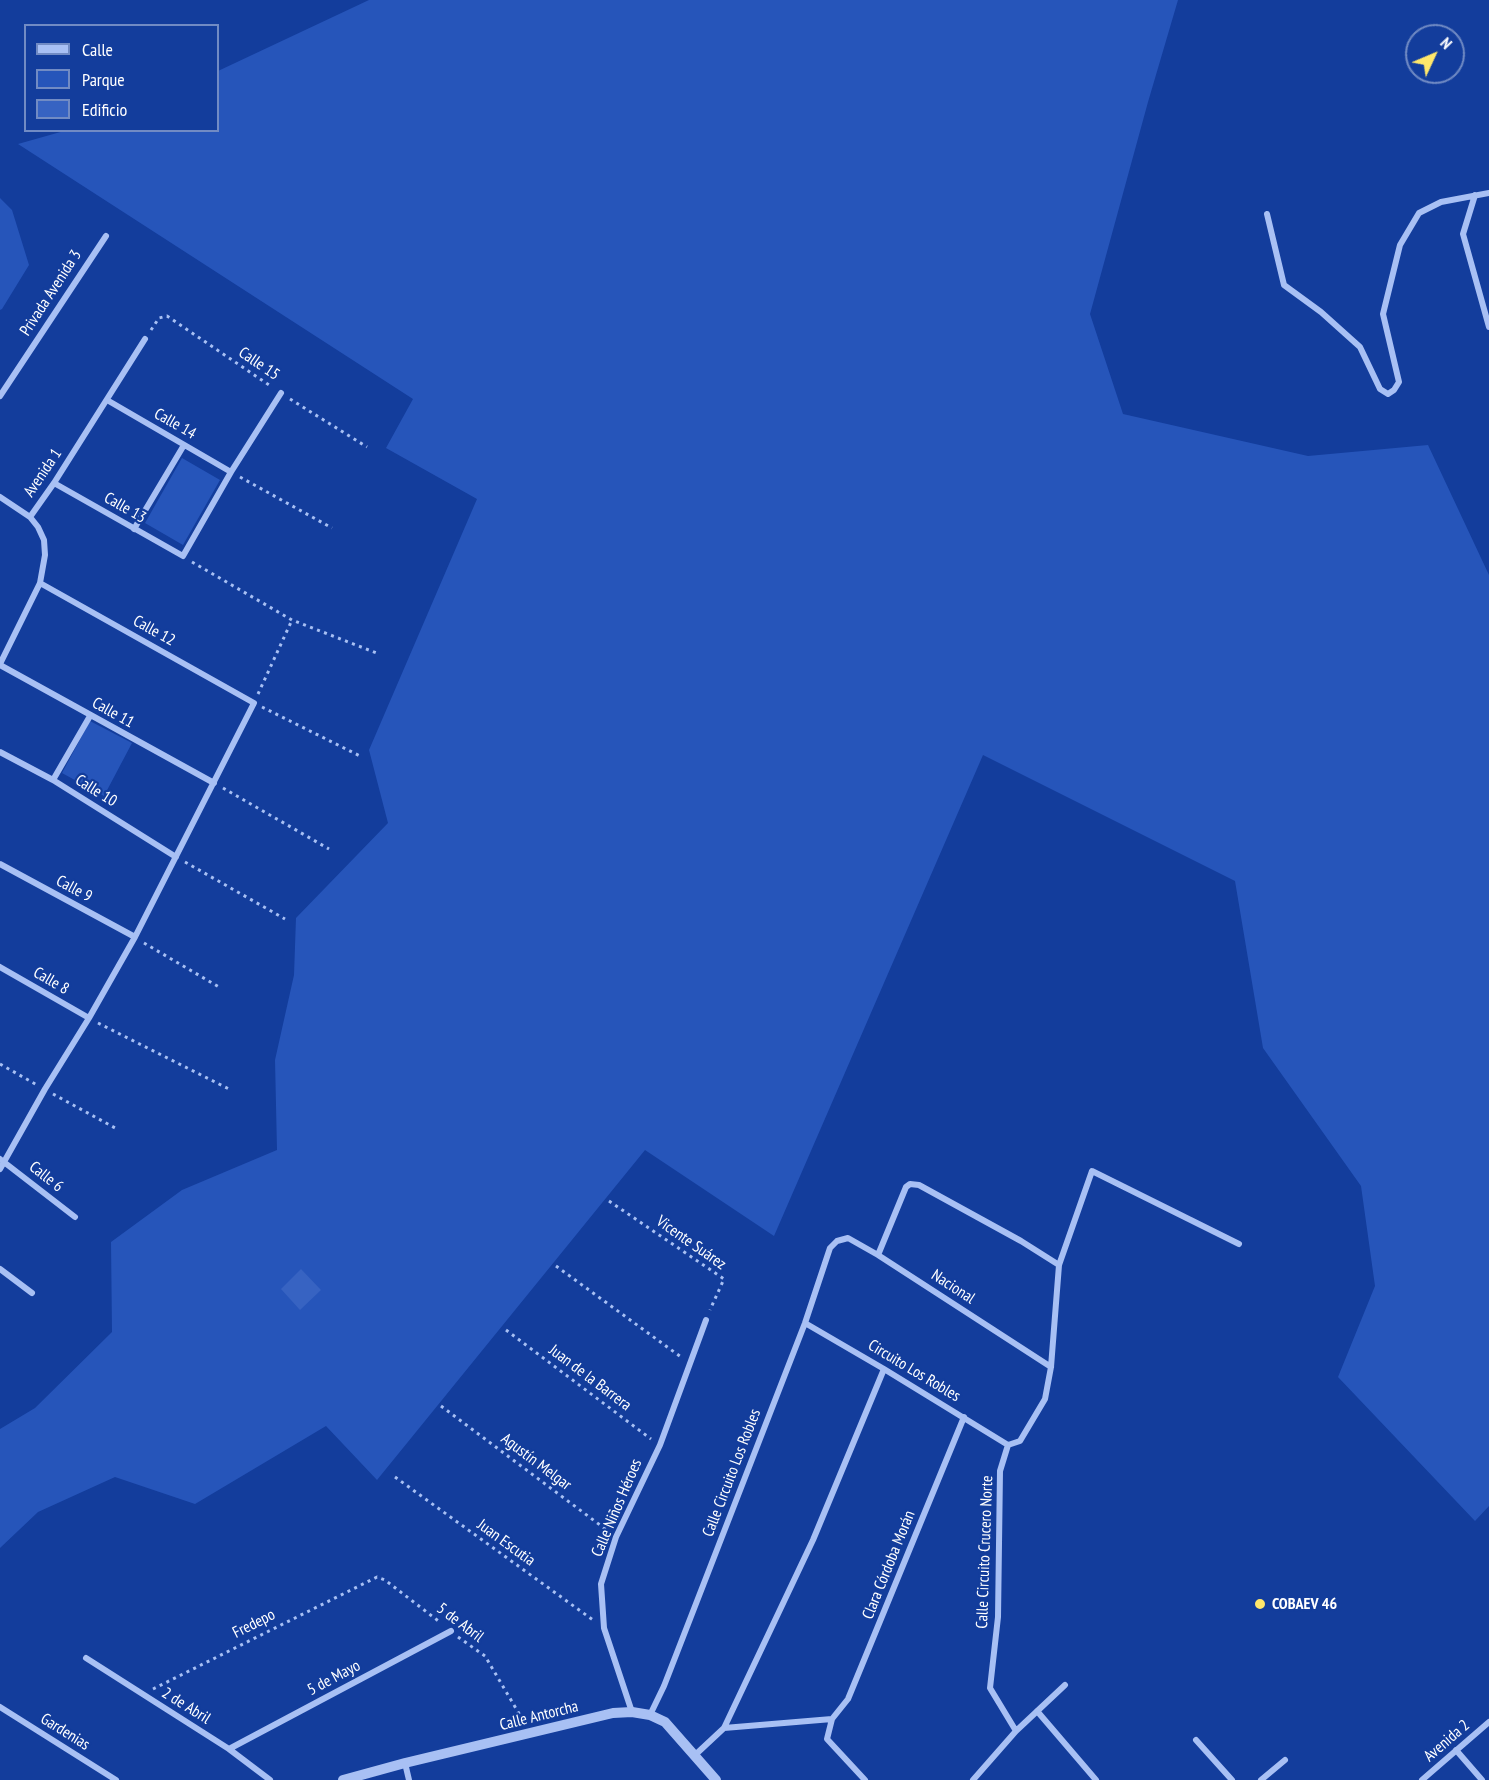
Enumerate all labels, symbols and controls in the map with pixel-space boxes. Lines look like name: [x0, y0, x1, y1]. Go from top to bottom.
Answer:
legend: [24, 24, 219, 132]
north arrow: [1405, 24, 1465, 84]
text: N: [1436, 33, 1457, 53]
text: Calle: [82, 38, 113, 61]
text: Parque: [82, 68, 125, 91]
text: Edificio: [82, 98, 127, 121]
street label: Privada Avenida 3: [16, 247, 86, 339]
street label: Calle 15: [235, 343, 283, 385]
street label: Calle 14: [151, 404, 199, 444]
street label: Avenida 1: [20, 445, 66, 501]
street label: Calle 13: [101, 488, 149, 528]
street label: Calle 12: [130, 612, 178, 650]
street label: Calle 11: [89, 694, 137, 732]
street label: Calle 10: [72, 771, 120, 811]
street label: Calle 9: [53, 872, 95, 906]
street label: Calle 8: [30, 963, 72, 999]
street label: Calle 6: [25, 1158, 67, 1196]
street label: Vicente Suárez: [652, 1212, 730, 1274]
street label: Nacional: [928, 1266, 978, 1308]
street label: Circuito Los Robles: [864, 1336, 964, 1406]
street label: Juan de la Barrera: [545, 1341, 635, 1415]
street label: Calle Circuito Los Robles: [699, 1406, 765, 1540]
street label: Agustín Melgar: [497, 1429, 575, 1495]
street label: Calle Niños Héroes: [588, 1456, 646, 1560]
street label: Calle Circuito Crucero Norte: [973, 1475, 997, 1629]
street label: Clara Córdoba Morán: [859, 1508, 919, 1622]
street label: Juan Escutia: [473, 1516, 539, 1570]
place label: COBAEV 46: [1272, 1594, 1337, 1614]
marker: COBAEV 46: [1253, 1597, 1267, 1611]
street label: 5 de Abril: [433, 1599, 487, 1647]
street label: Fredepo: [230, 1605, 278, 1643]
street label: 5 de Mayo: [304, 1656, 364, 1700]
street label: 2 de Abril: [158, 1684, 214, 1728]
street label: Calle Antorcha: [498, 1697, 580, 1735]
street label: Gardenias: [37, 1709, 93, 1755]
street label: Avenida 2: [1420, 1716, 1474, 1766]

